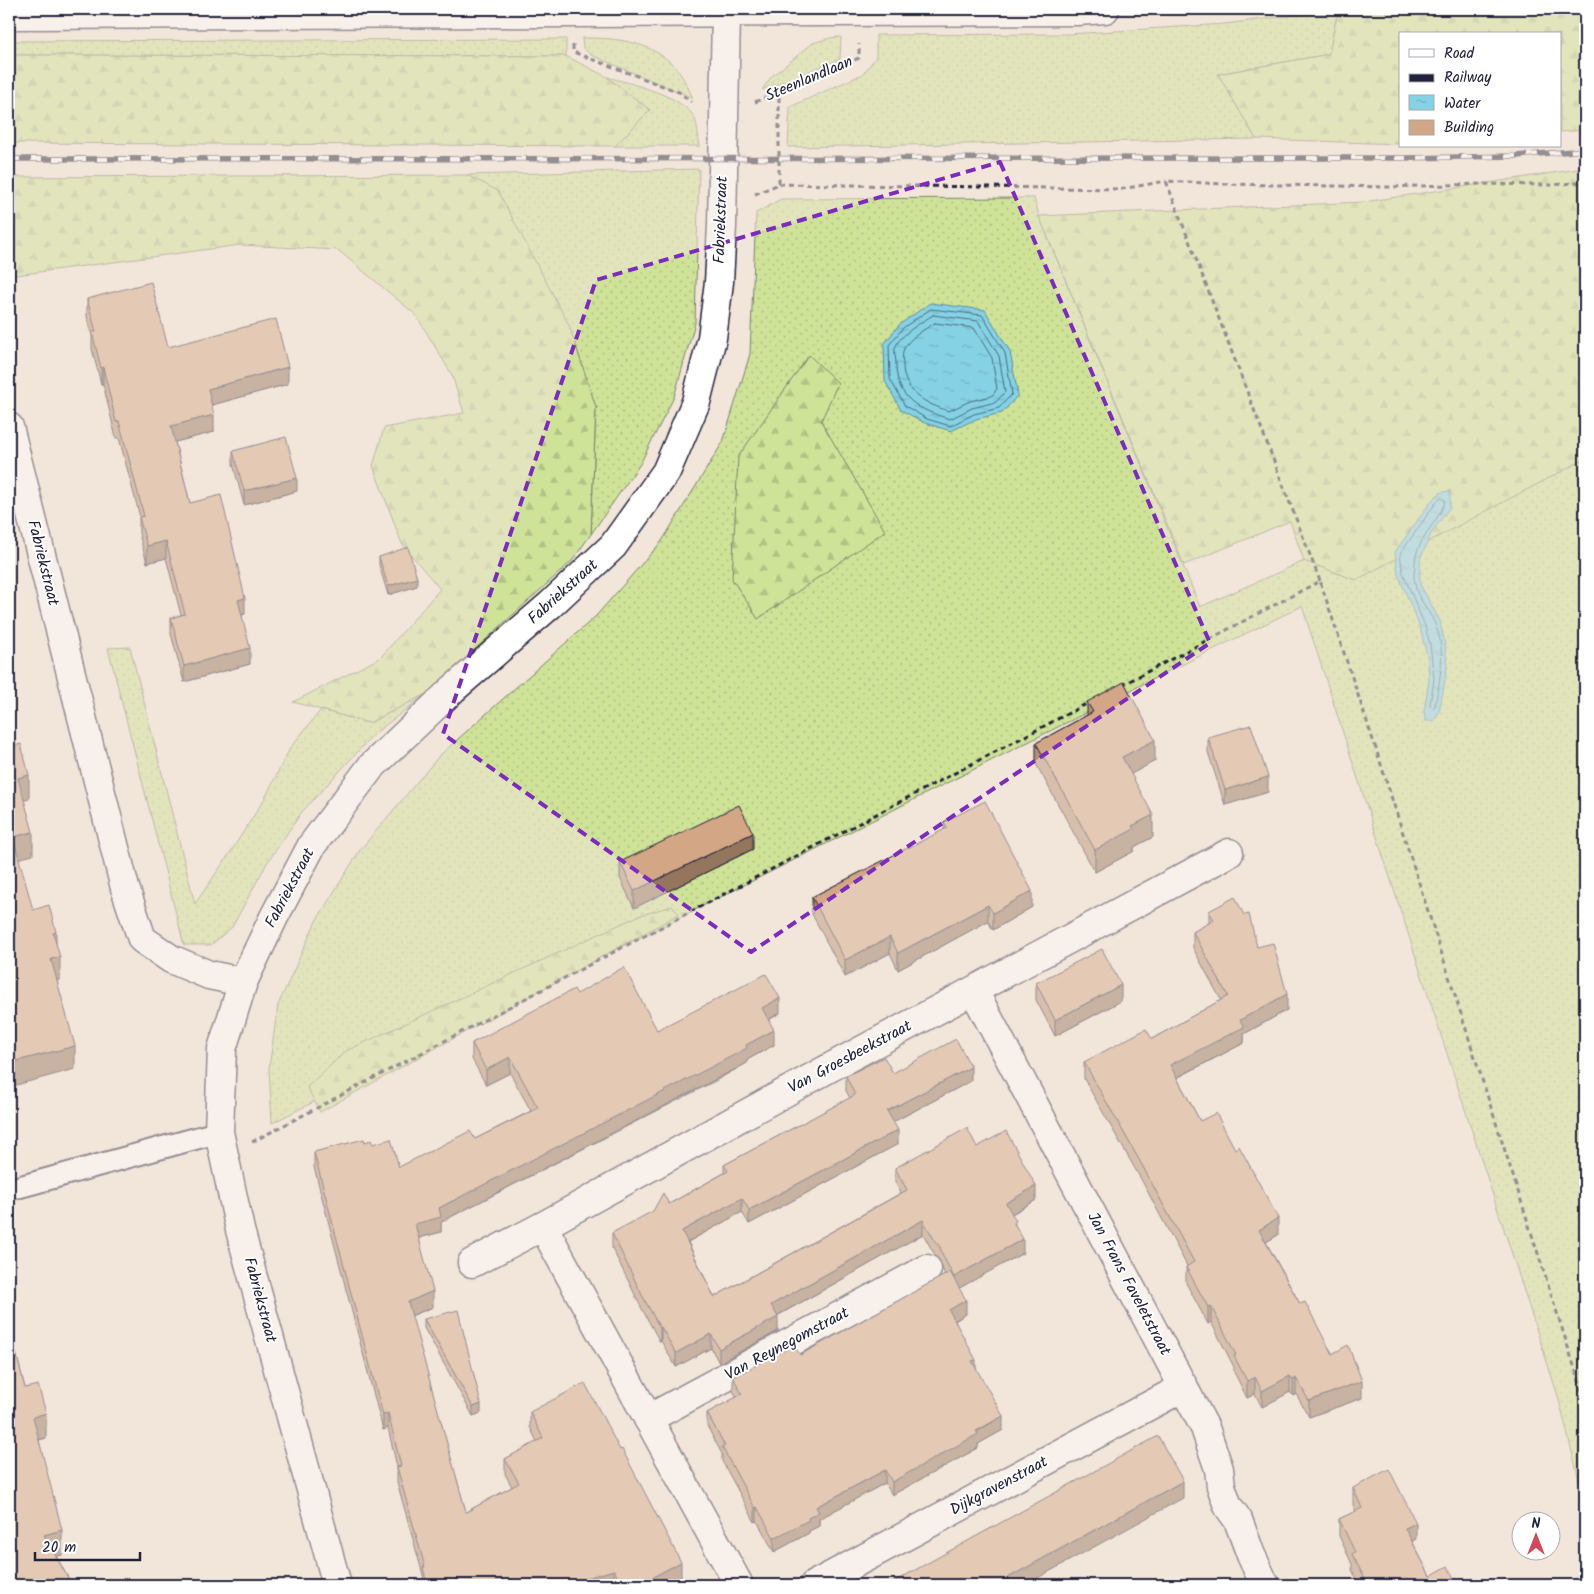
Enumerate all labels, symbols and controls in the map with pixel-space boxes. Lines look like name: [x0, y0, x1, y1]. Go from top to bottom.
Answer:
legend: [1399, 32, 1562, 148]
text: Road: [1444, 42, 1475, 66]
street label: Steenlandlaan: [761, 49, 857, 109]
text: Railway: [1444, 66, 1492, 90]
text: Water: [1444, 92, 1481, 116]
text: Building: [1444, 116, 1494, 140]
street label: Fabriekstraat: [707, 175, 735, 264]
street label: Fabriekstraat: [20, 517, 66, 609]
street label: Fabriekstraat: [522, 553, 605, 631]
street label: Fabriekstraat: [258, 843, 322, 933]
street label: Van Groesbeekstraat: [784, 1013, 917, 1100]
street label: Jan Frans Faveletstraat: [1081, 1208, 1178, 1361]
street label: Fabriekstraat: [237, 1254, 284, 1346]
street label: Van Reynegomstraat: [720, 1300, 854, 1387]
street label: Dijkgravenstraat: [945, 1449, 1053, 1522]
north arrow: [1512, 1512, 1562, 1562]
text: N: [1532, 1513, 1541, 1535]
scale bar: [35, 1529, 140, 1561]
text: 20 m: [42, 1536, 76, 1560]

